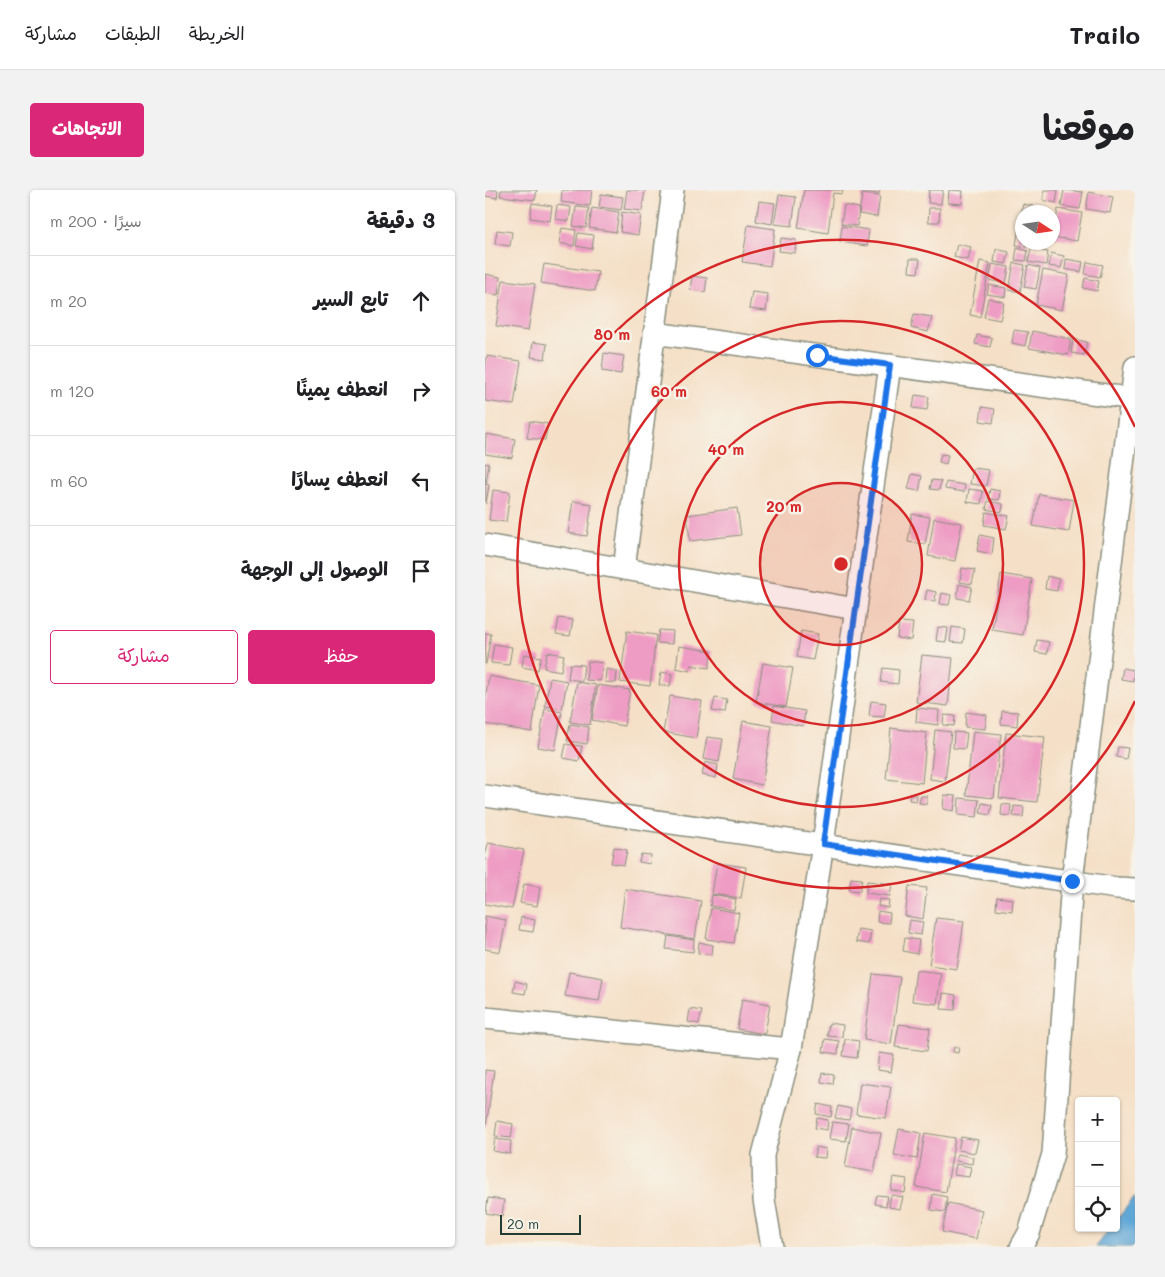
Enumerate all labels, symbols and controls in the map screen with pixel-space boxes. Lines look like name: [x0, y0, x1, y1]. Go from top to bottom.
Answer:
text: Trailo: [1069, 19, 1140, 50]
text: مشاركة: [25, 21, 77, 45]
text: الطبقات: [105, 21, 161, 45]
text: الخريطة: [189, 21, 245, 45]
button: الاتجاهات: [30, 103, 144, 157]
text: موقعنا: [1042, 103, 1135, 149]
north arrow: [1015, 205, 1060, 250]
text: 3 دقيقة: [366, 206, 435, 233]
text: سيرًا · 200 m: [50, 210, 142, 231]
text: تابع السير: [313, 286, 388, 311]
icon: ahead: [407, 287, 435, 315]
text: 20 m: [50, 290, 87, 311]
text: 80 m: [594, 324, 630, 344]
route start: [806, 344, 829, 367]
text: انعطف يمينًا: [296, 376, 388, 401]
icon: right: [407, 377, 435, 405]
text: 120 m: [50, 380, 94, 401]
text: 60 m: [651, 381, 687, 401]
text: 40 m: [708, 439, 744, 459]
text: انعطف يسارًا: [291, 466, 388, 491]
icon: left: [407, 467, 435, 495]
text: 60 m: [50, 470, 87, 491]
text: 20 m: [766, 496, 802, 516]
centre of rings: [832, 555, 850, 573]
text: الوصول إلى الوجهة: [241, 556, 388, 581]
icon: arrive: [407, 557, 435, 585]
button: مشاركة: [50, 630, 238, 684]
button: حفظ: [248, 630, 435, 684]
route end: [1061, 870, 1084, 893]
map controls: [1075, 1097, 1120, 1232]
button: +: [1075, 1097, 1120, 1142]
button: −: [1075, 1142, 1120, 1187]
button: locate: [1075, 1187, 1120, 1232]
scale bar: [500, 1212, 581, 1235]
text: 20 m: [507, 1214, 539, 1233]

